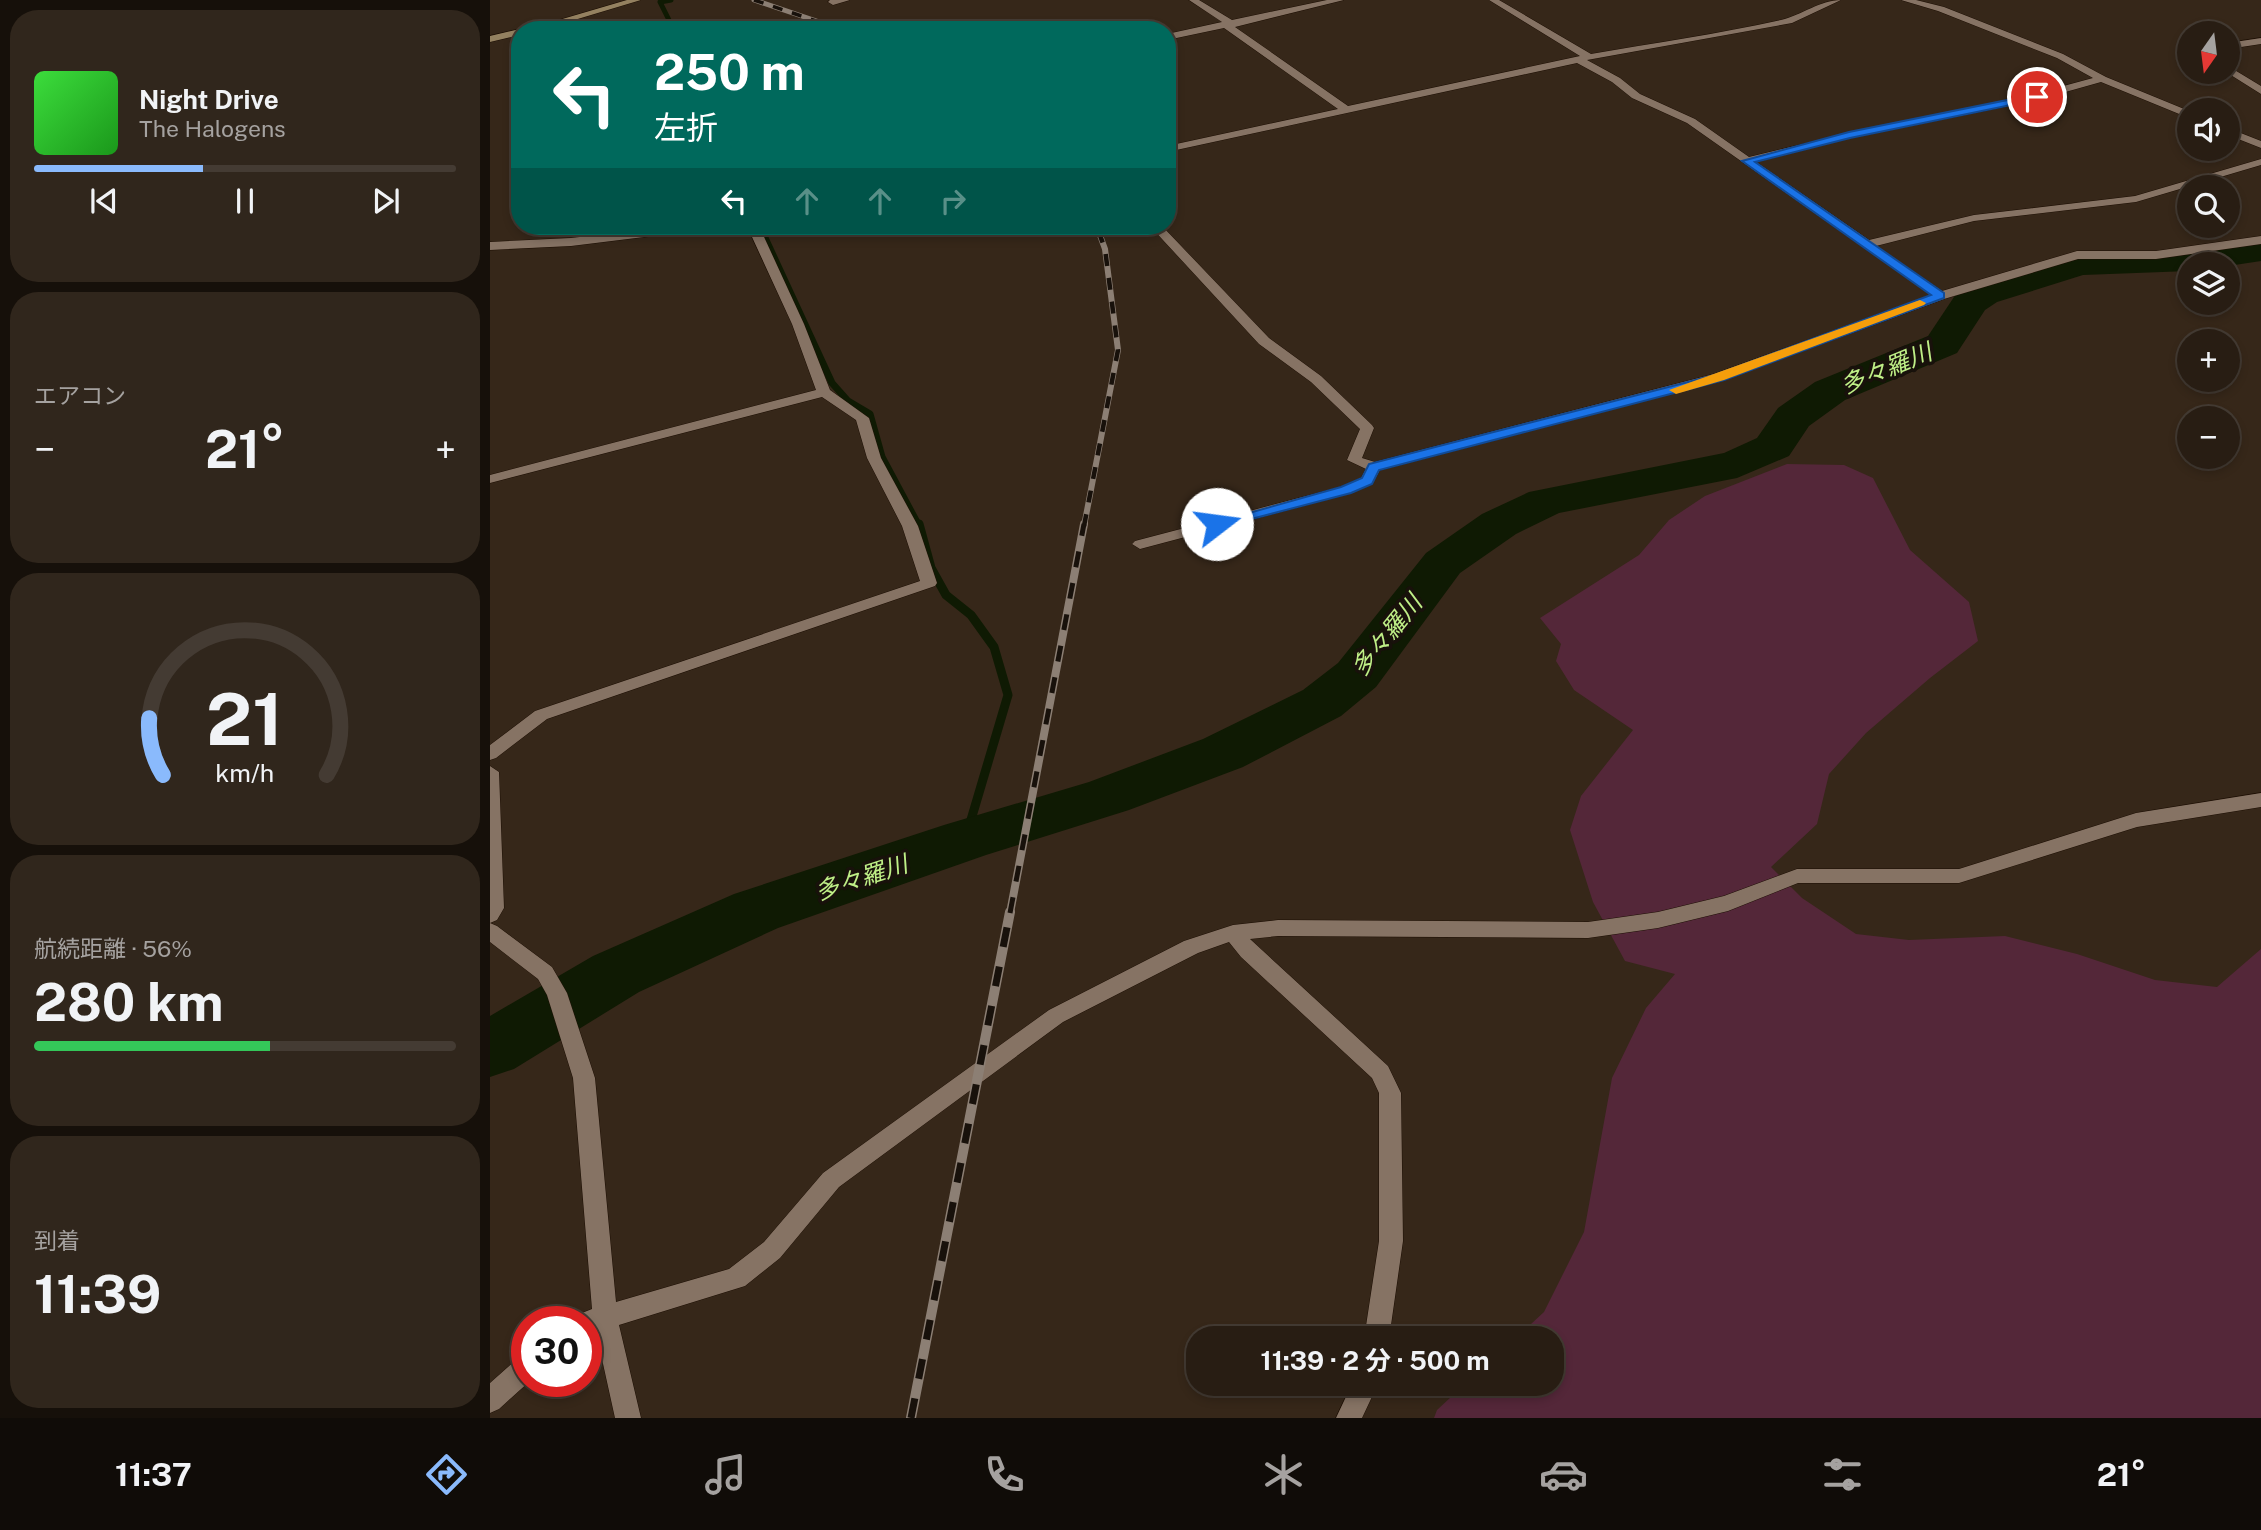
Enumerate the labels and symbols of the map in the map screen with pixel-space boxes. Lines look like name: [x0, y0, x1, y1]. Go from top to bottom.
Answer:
north arrow: [2177, 21, 2240, 84]
pin: [2007, 67, 2067, 127]
water label: 多々羅川: [1836, 336, 1939, 399]
position arrow: [1180, 487, 1254, 561]
water label: 多々羅川: [1345, 587, 1429, 681]
water label: 多々羅川: [811, 848, 914, 905]
speed limit sign: 30: [511, 1306, 602, 1397]

